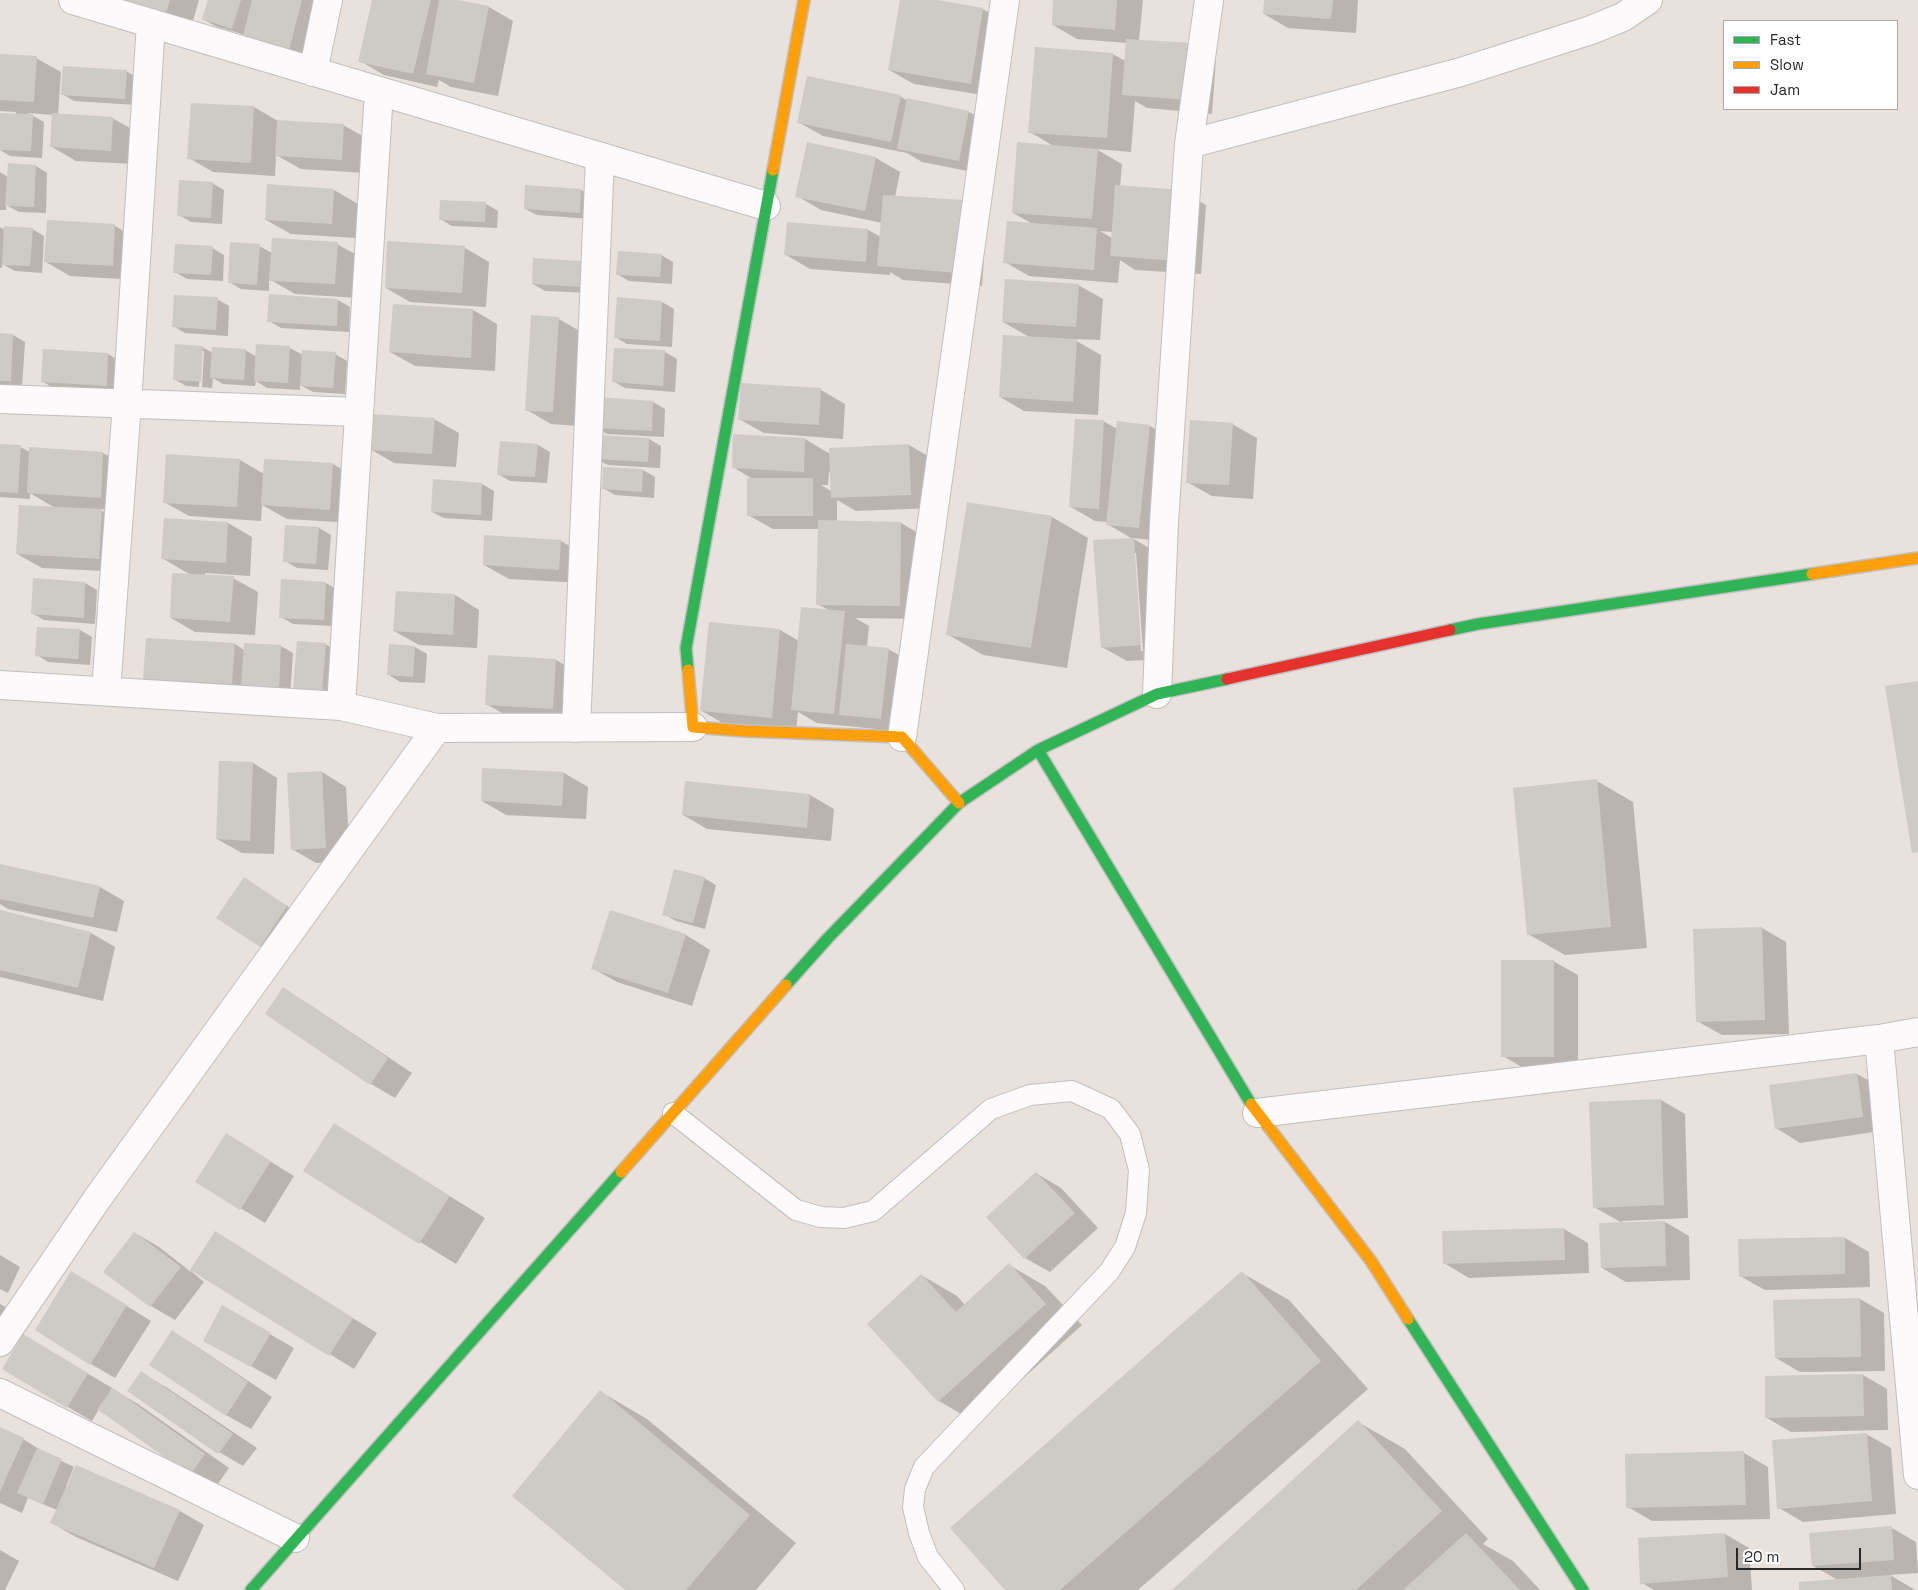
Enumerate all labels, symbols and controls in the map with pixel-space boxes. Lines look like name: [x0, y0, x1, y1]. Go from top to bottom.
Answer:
legend: [1723, 20, 1898, 110]
text: Fast: [1770, 30, 1801, 49]
text: Slow: [1770, 55, 1804, 74]
text: Jam: [1770, 80, 1800, 99]
scale bar: [1738, 1538, 1863, 1570]
text: 20 m: [1744, 1547, 1779, 1566]

